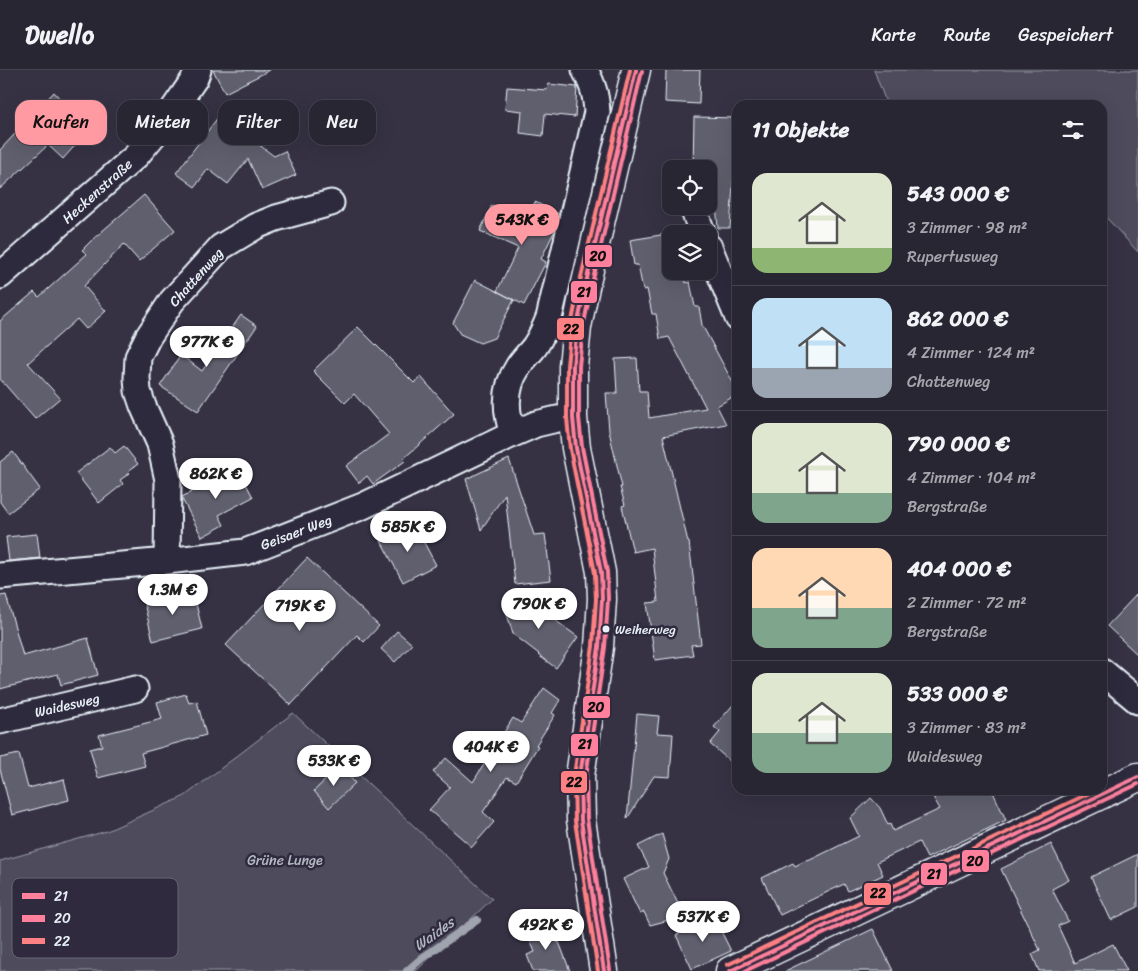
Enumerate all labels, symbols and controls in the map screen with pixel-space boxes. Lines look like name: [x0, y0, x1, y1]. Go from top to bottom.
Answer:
text: Dwello: [25, 14, 94, 56]
text: Karte: [871, 19, 916, 51]
text: Route: [944, 19, 990, 51]
text: Gespeichert: [1018, 19, 1113, 51]
chip: Kaufen: [15, 100, 107, 145]
chip: Mieten: [117, 100, 208, 145]
chip: Filter: [218, 100, 299, 145]
chip: Neu: [309, 100, 376, 145]
text: 11 Objekte: [752, 111, 849, 149]
icon: filters: [1059, 116, 1087, 144]
street label: Heckenstraße: [56, 152, 139, 230]
map controls: [662, 160, 717, 280]
button: locate: [662, 160, 717, 215]
text: 543 000 €: [907, 175, 1009, 213]
icon: home: [792, 193, 852, 253]
pin: 543K €: [481, 204, 563, 246]
text: 543K €: [495, 205, 549, 234]
text: 3 Zimmer · 98 m²: [907, 213, 1027, 242]
button: layers: [662, 225, 717, 280]
street label: Chattenweg: [163, 242, 230, 313]
text: Rupertusweg: [907, 242, 998, 271]
line badge: 20: [584, 244, 613, 268]
text: 20: [589, 244, 607, 269]
line badge: 21: [570, 280, 598, 304]
text: 21: [576, 280, 591, 305]
text: 862 000 €: [907, 300, 1008, 338]
line badge: 22: [556, 317, 585, 341]
text: 22: [562, 317, 580, 342]
icon: home: [792, 318, 852, 378]
pin: 977K €: [166, 326, 248, 368]
text: 977K €: [181, 327, 233, 356]
text: 4 Zimmer · 124 m²: [907, 338, 1035, 367]
text: Chattenweg: [907, 367, 990, 396]
text: 790 000 €: [907, 425, 1010, 463]
icon: home: [792, 443, 852, 503]
pin: 862K €: [175, 458, 257, 500]
text: 862K €: [190, 459, 242, 488]
text: 4 Zimmer · 104 m²: [907, 463, 1036, 492]
text: Bergstraße: [907, 492, 987, 521]
street label: Geisaer Weg: [257, 507, 336, 558]
pin: 585K €: [367, 510, 449, 553]
text: 585K €: [381, 512, 435, 541]
text: 404 000 €: [907, 550, 1011, 588]
icon: home: [792, 568, 852, 628]
pin: 1.3M €: [132, 574, 214, 616]
text: 1.3M €: [149, 575, 197, 604]
pin: 790K €: [498, 588, 580, 630]
text: 2 Zimmer · 72 m²: [907, 588, 1027, 617]
text: 790K €: [512, 589, 566, 618]
pin: 719K €: [259, 590, 341, 632]
text: 719K €: [275, 591, 325, 620]
text: Bergstraße: [907, 617, 987, 646]
place label: Weiherweg: [615, 618, 676, 641]
marker: Weiherweg: [601, 624, 611, 634]
text: 533 000 €: [907, 675, 1008, 713]
street label: Waidesweg: [32, 686, 102, 725]
icon: home: [792, 693, 852, 753]
line badge: 20: [582, 695, 611, 719]
text: 20: [587, 695, 605, 720]
text: 3 Zimmer · 83 m²: [907, 713, 1026, 742]
pin: 404K €: [450, 730, 532, 773]
text: 404K €: [464, 732, 518, 761]
text: 21: [577, 732, 592, 757]
line badge: 21: [570, 733, 599, 757]
text: Waidesweg: [907, 742, 983, 771]
pin: 533K €: [293, 744, 375, 787]
text: 533K €: [308, 746, 360, 775]
line badge: 22: [560, 770, 588, 794]
text: 22: [565, 770, 583, 795]
park label: Grüne Lunge: [247, 848, 323, 873]
line badge: 20: [961, 849, 990, 873]
text: 20: [966, 849, 984, 874]
line badge: 21: [920, 862, 948, 886]
text: 21: [926, 862, 941, 887]
legend: [12, 878, 178, 958]
text: 22: [869, 881, 887, 906]
line badge: 22: [863, 882, 892, 906]
text: 21: [54, 884, 68, 909]
pin: 537K €: [662, 900, 744, 943]
text: 537K €: [677, 902, 729, 931]
text: 20: [54, 906, 71, 931]
pin: 492K €: [505, 908, 587, 951]
water label: Waides: [408, 909, 462, 958]
text: 492K €: [519, 910, 573, 939]
text: 22: [54, 929, 70, 954]

